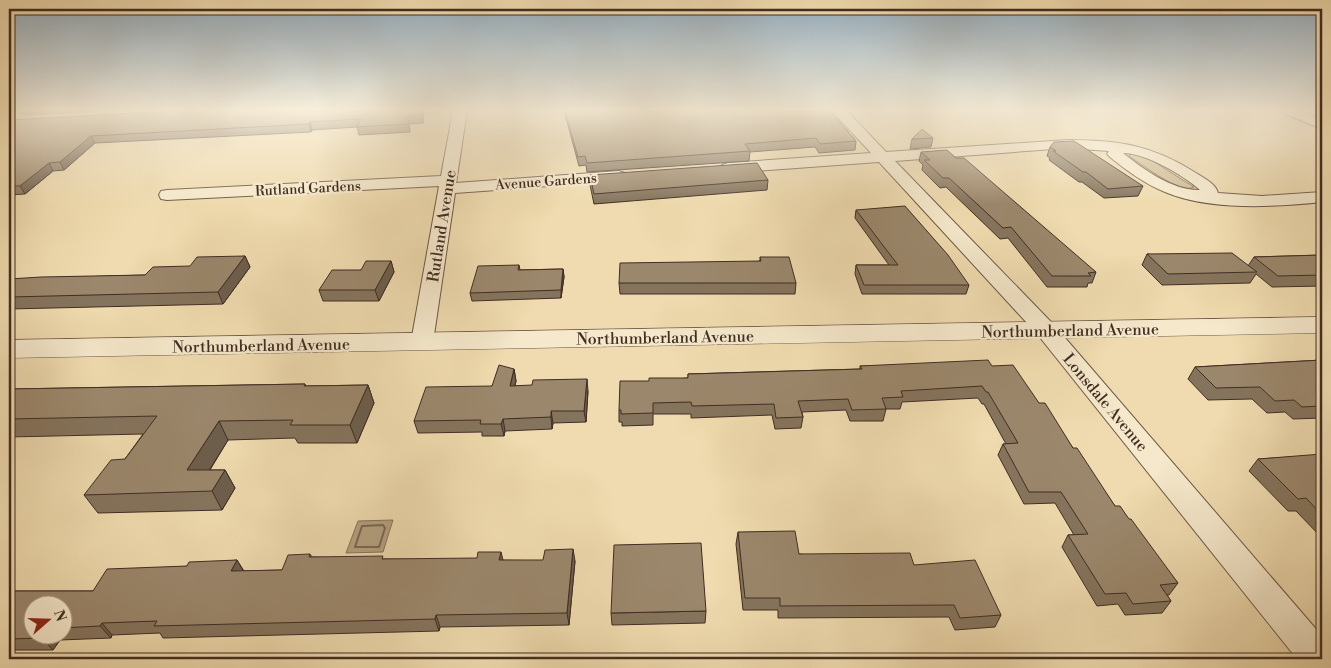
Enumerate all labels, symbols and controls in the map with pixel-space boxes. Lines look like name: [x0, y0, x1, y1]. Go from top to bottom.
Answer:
street label: Rutland Avenue: [423, 169, 461, 284]
street label: Avenue Gardens: [494, 169, 598, 195]
street label: Rutland Gardens: [255, 177, 361, 201]
street label: Northumberland Avenue: [981, 319, 1159, 343]
street label: Northumberland Avenue: [576, 326, 754, 350]
street label: Northumberland Avenue: [172, 334, 350, 358]
street label: Lonsdale Avenue: [1058, 349, 1152, 456]
north arrow: [22, 596, 72, 646]
text: N: [49, 608, 70, 624]

